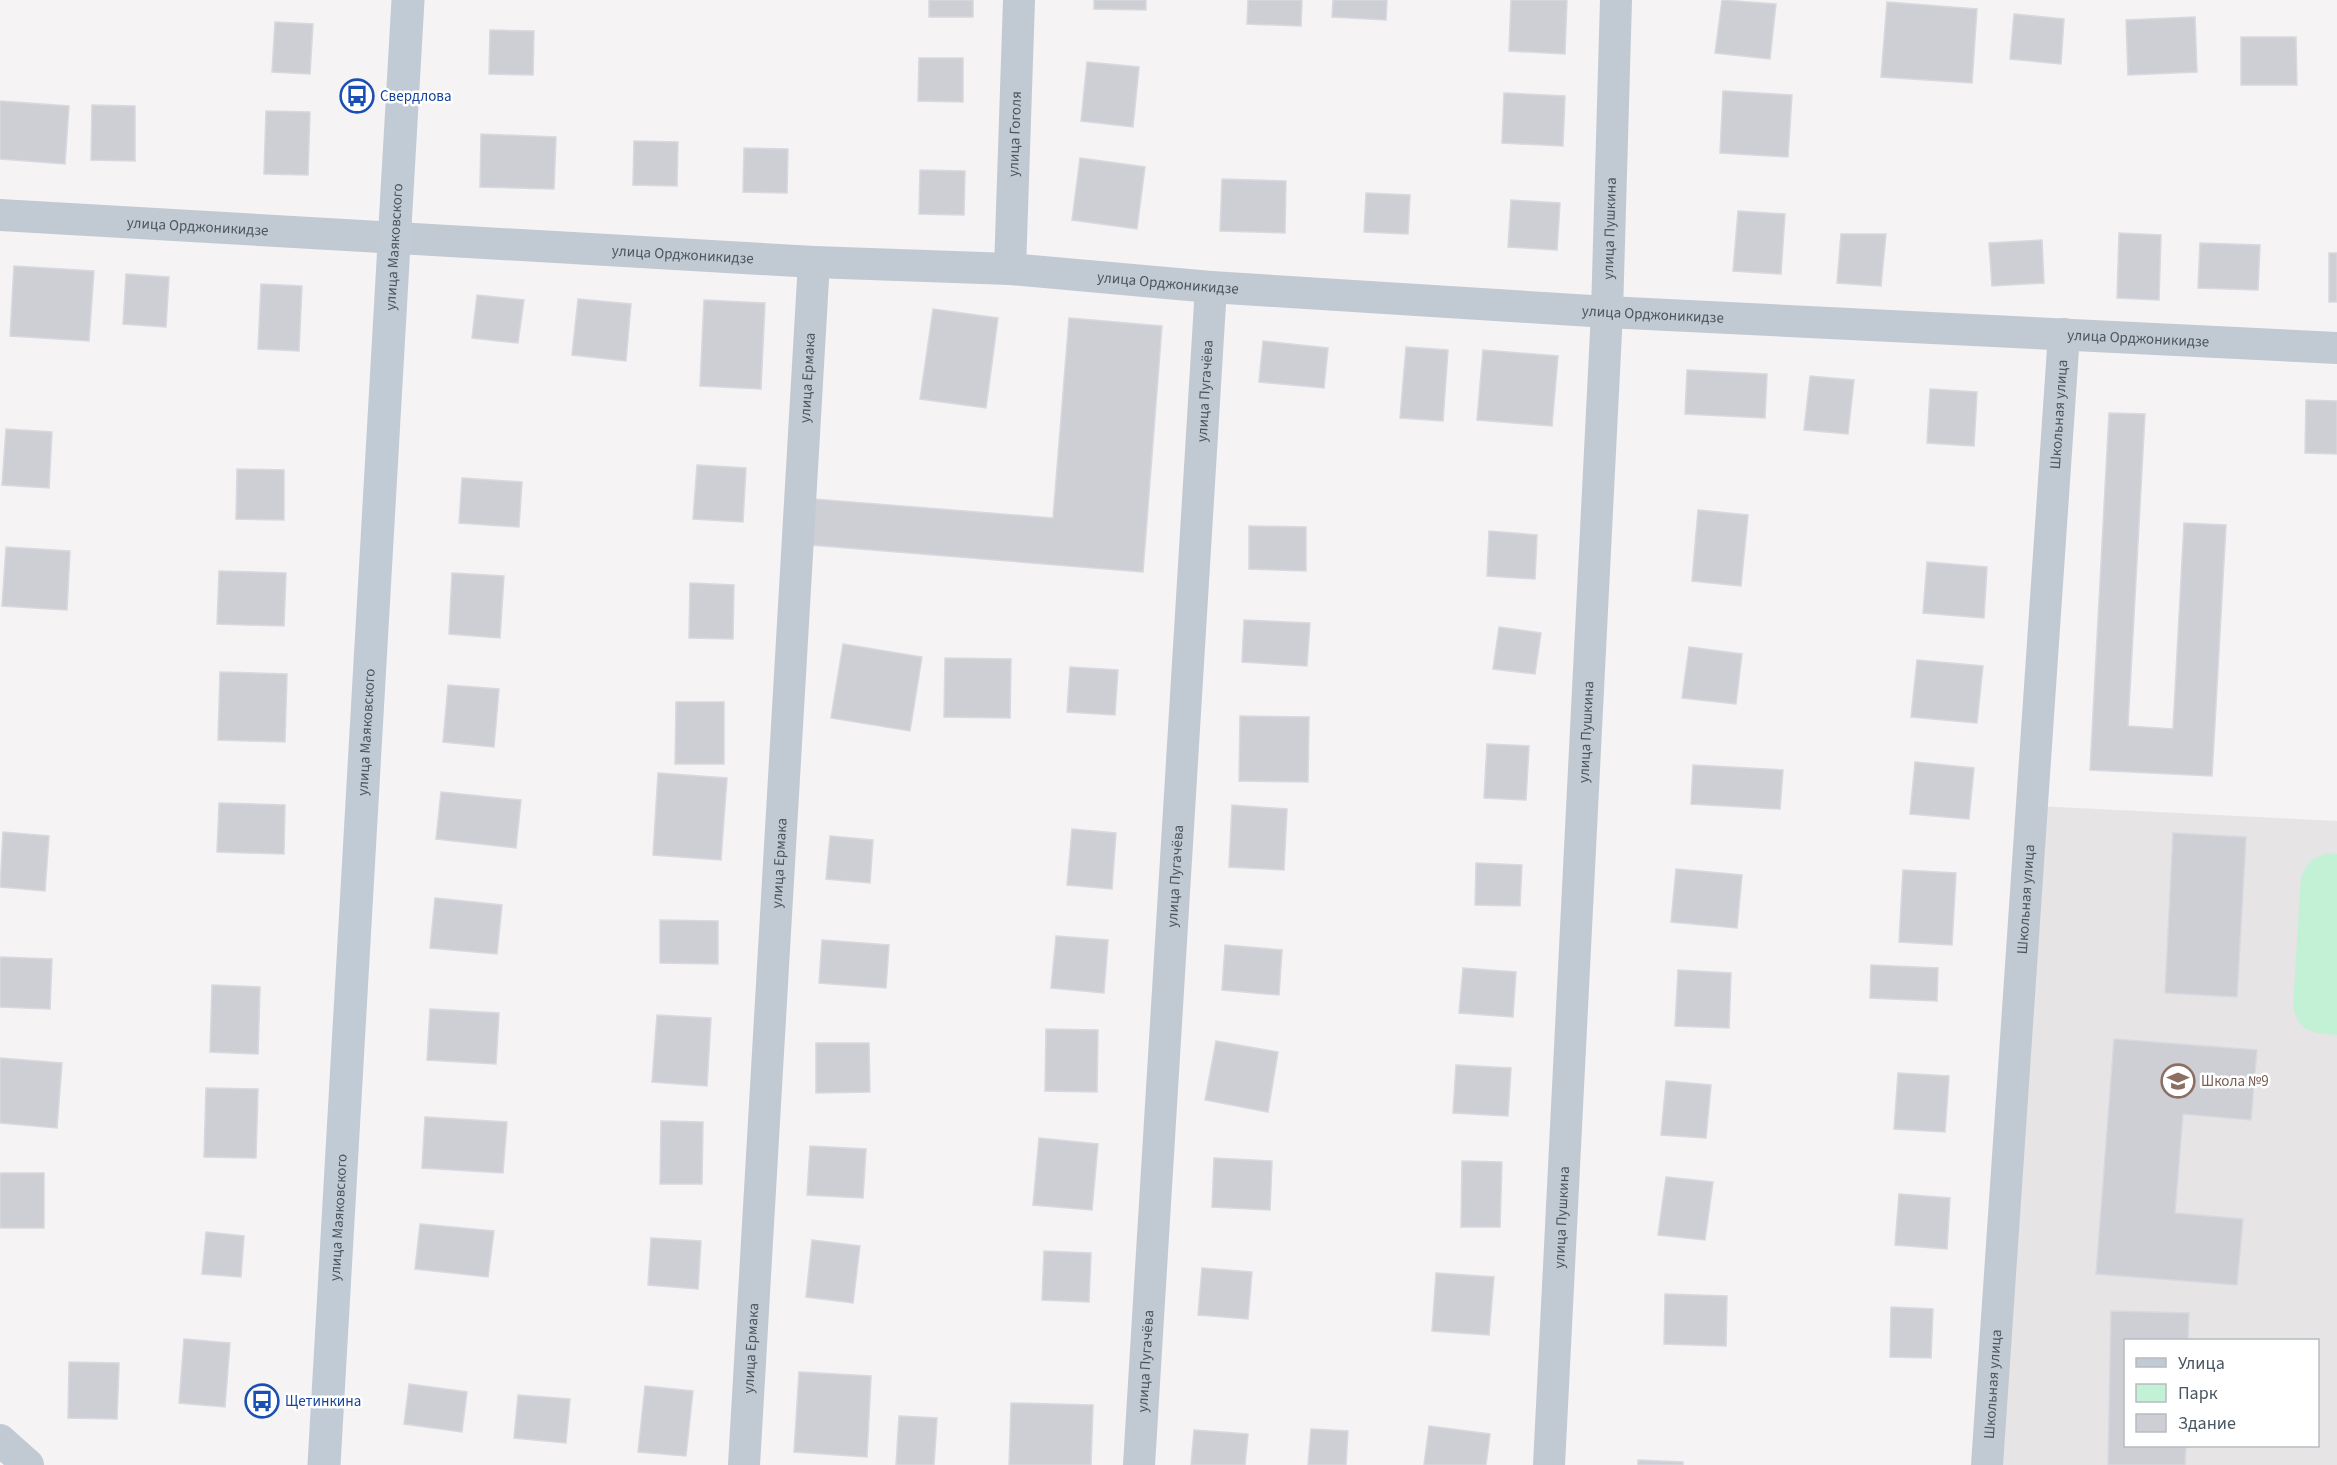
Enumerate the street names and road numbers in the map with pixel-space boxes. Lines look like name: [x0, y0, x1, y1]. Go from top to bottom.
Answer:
street label: улица Гоголя: [1003, 91, 1027, 177]
street label: улица Пушкина: [1598, 177, 1622, 280]
street label: улица Маяковского: [380, 183, 408, 311]
street label: улица Орджоникидзе: [126, 212, 269, 241]
street label: улица Орджоникидзе: [611, 240, 754, 270]
street label: улица Орджоникидзе: [1096, 267, 1239, 300]
street label: улица Орджоникидзе: [1581, 300, 1724, 329]
street label: улица Орджоникидзе: [2067, 325, 2210, 353]
street label: улица Ермака: [795, 332, 821, 424]
street label: улица Пугачёва: [1192, 339, 1219, 443]
street label: Школьная улица: [2045, 359, 2073, 470]
street label: улица Маяковского: [352, 668, 381, 796]
street label: улица Пушкина: [1573, 680, 1599, 784]
street label: улица Ермака: [766, 817, 793, 909]
street label: улица Пугачёва: [1162, 824, 1189, 928]
street label: Школьная улица: [2012, 844, 2040, 955]
street label: улица Маяковского: [325, 1153, 353, 1282]
street label: улица Пушкина: [1549, 1166, 1575, 1269]
street label: улица Ермака: [738, 1302, 764, 1394]
street label: улица Пугачёва: [1132, 1309, 1159, 1413]
street label: Школьная улица: [1979, 1329, 2007, 1440]

